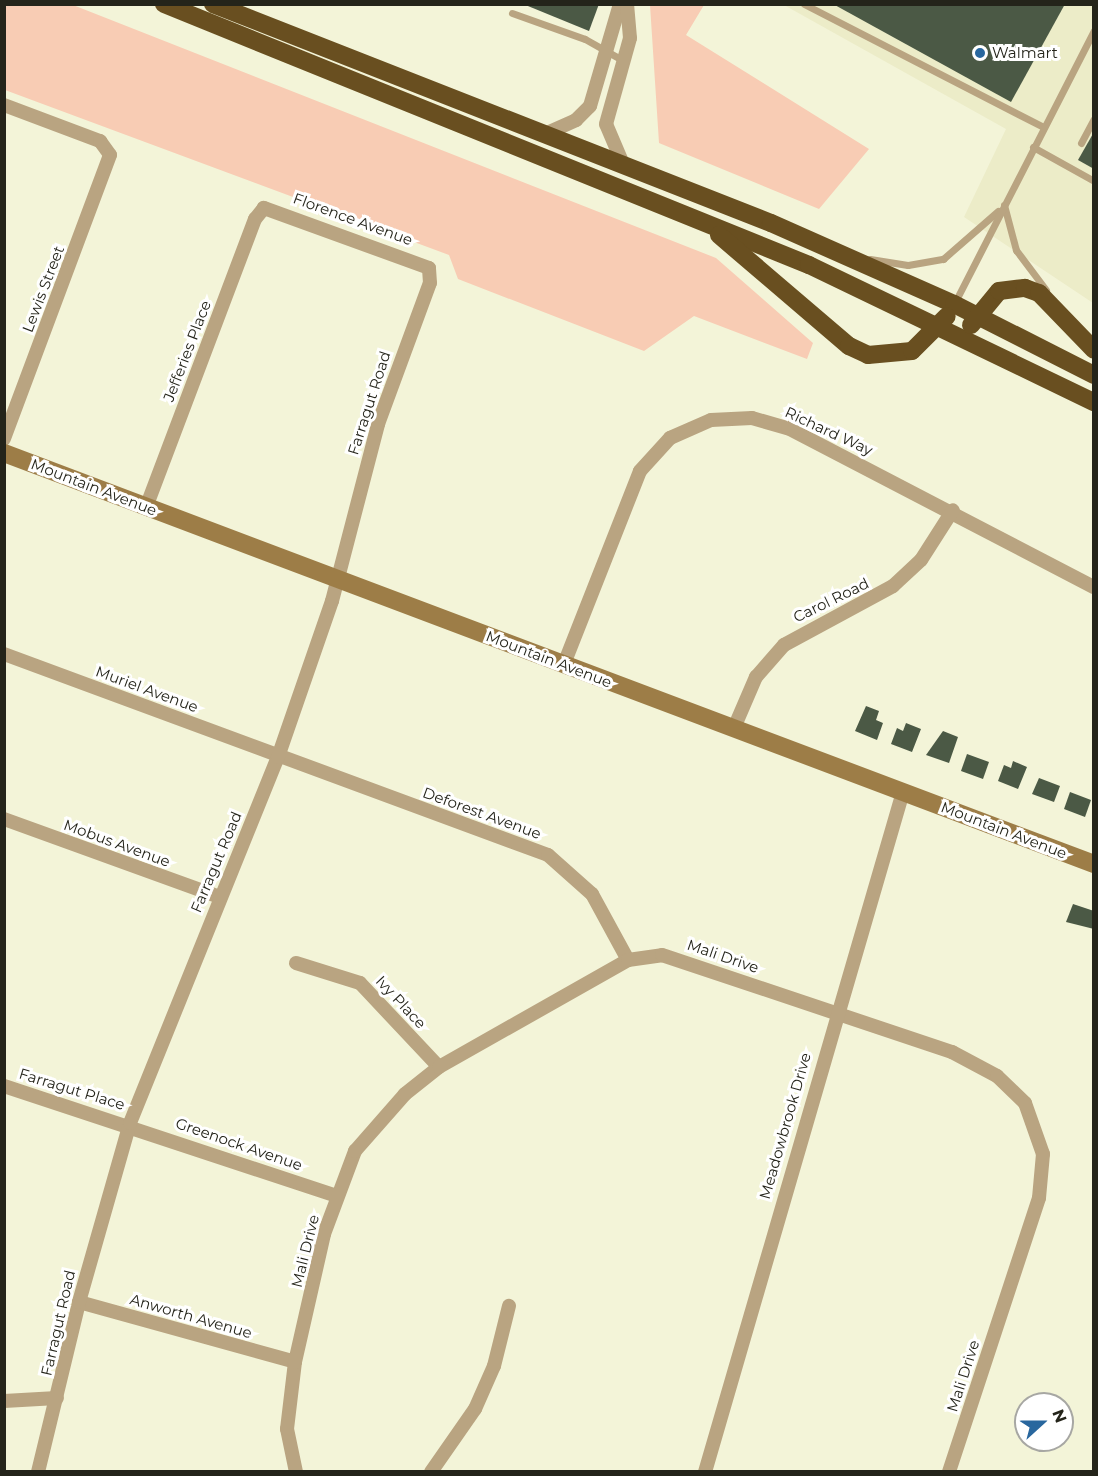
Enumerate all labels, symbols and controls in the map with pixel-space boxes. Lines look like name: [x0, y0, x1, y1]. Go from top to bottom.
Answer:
place label: Walmart: [992, 44, 1058, 62]
marker: Walmart: [973, 46, 987, 60]
street label: Florence Avenue: [291, 189, 415, 249]
street label: Lewis Street: [18, 243, 68, 335]
street label: Jefferies Place: [159, 298, 215, 404]
street label: Farragut Road: [344, 349, 394, 457]
street label: Richard Way: [782, 403, 876, 459]
street label: Mountain Avenue: [29, 455, 159, 519]
street label: Carol Road: [790, 574, 872, 626]
street label: Mountain Avenue: [484, 627, 614, 691]
street label: Muriel Avenue: [93, 662, 201, 716]
street label: Deforest Avenue: [420, 783, 544, 843]
street label: Mountain Avenue: [939, 798, 1069, 862]
street label: Farragut Road: [187, 809, 245, 915]
street label: Mobus Avenue: [61, 815, 173, 871]
street label: Mali Drive: [685, 935, 761, 977]
street label: Ivy Place: [372, 972, 430, 1032]
street label: Meadowbrook Drive: [755, 1051, 815, 1201]
street label: Farragut Place: [17, 1064, 127, 1114]
street label: Greenock Avenue: [173, 1114, 305, 1174]
street label: Mali Drive: [287, 1213, 323, 1289]
street label: Farragut Road: [37, 1268, 79, 1378]
street label: Anworth Avenue: [128, 1290, 254, 1342]
street label: Mali Drive: [943, 1338, 983, 1414]
north arrow: [1014, 1392, 1074, 1452]
text: N: [1048, 1407, 1071, 1426]

